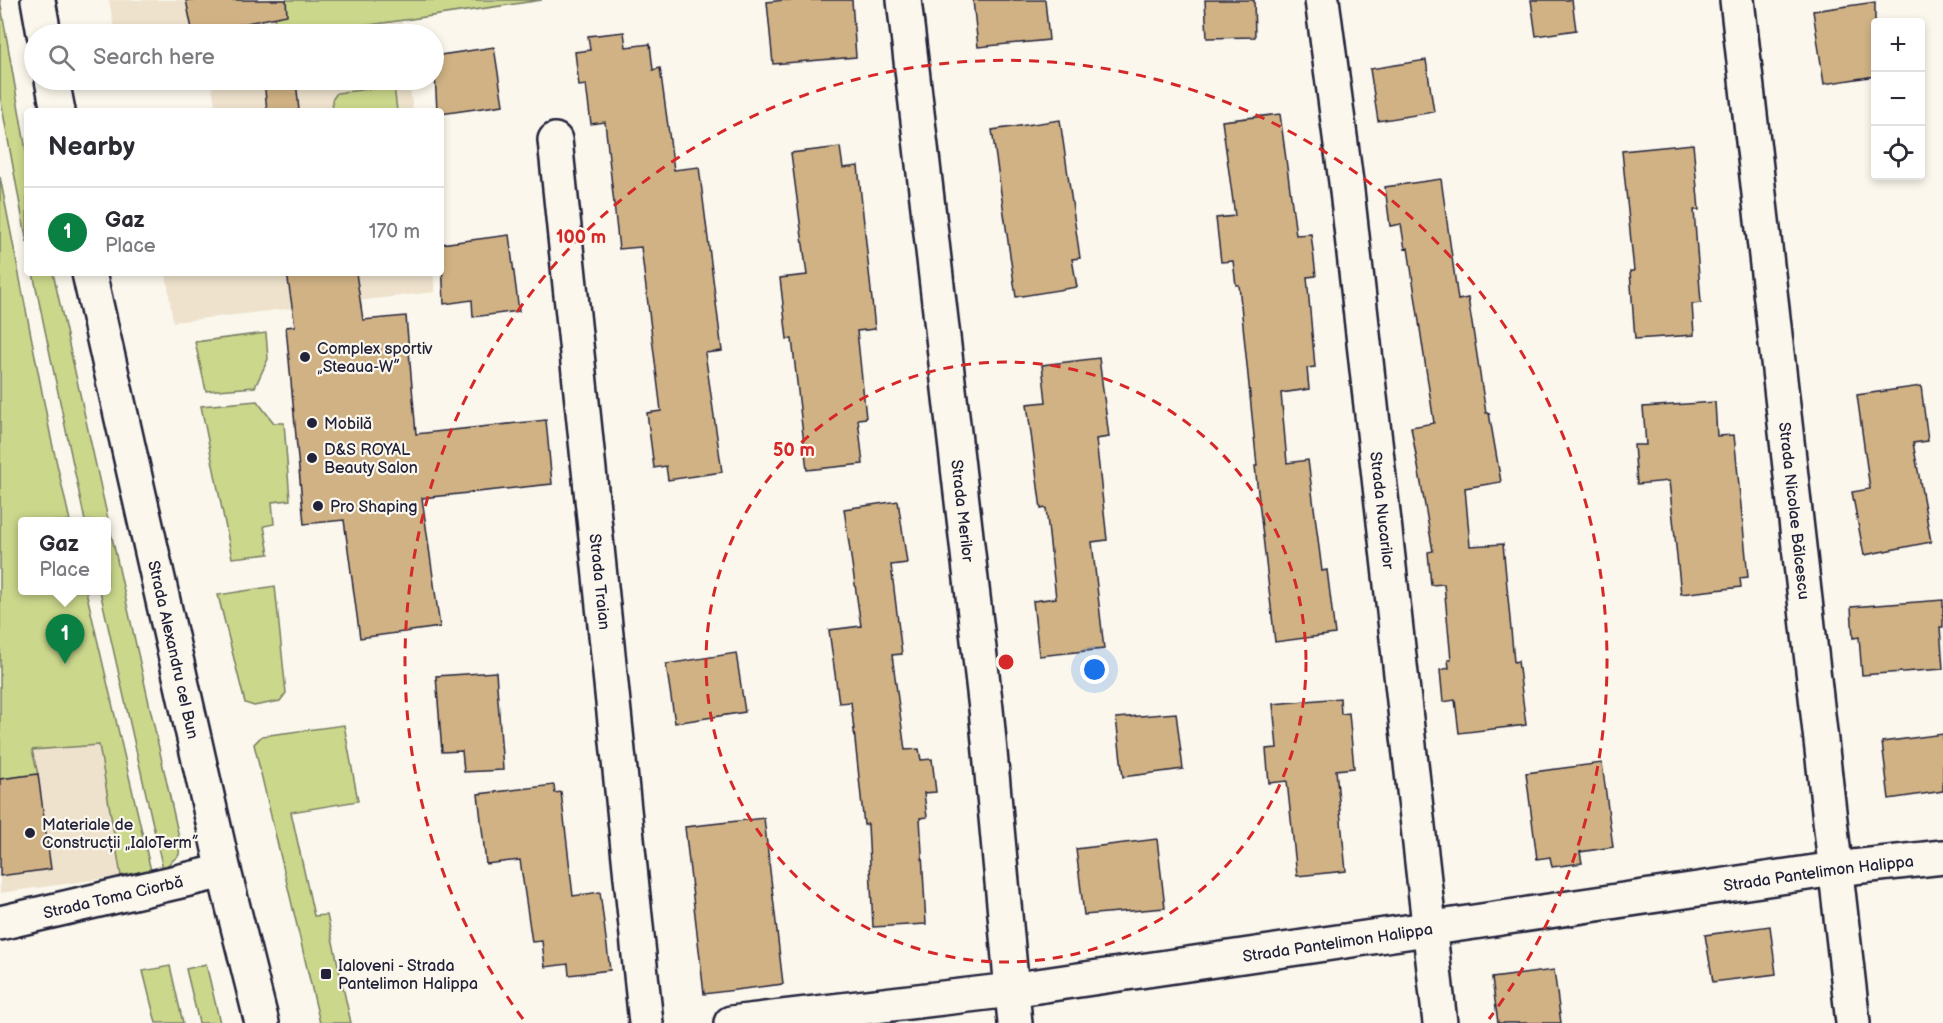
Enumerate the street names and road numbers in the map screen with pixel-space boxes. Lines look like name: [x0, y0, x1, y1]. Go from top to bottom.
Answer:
street label: Strada Nicolae Bălcescu: [1774, 421, 1813, 601]
street label: Strada Nucarilor: [1365, 451, 1397, 571]
street label: Strada Merilor: [946, 459, 977, 563]
street label: Strada Traian: [585, 533, 613, 631]
street label: Strada Alexandru cel Bun: [143, 559, 202, 741]
street label: Strada Pantelimon Halippa: [1722, 852, 1915, 896]
street label: Strada Toma Ciorbă: [42, 873, 185, 924]
street label: Strada Pantelimon Halippa: [1241, 920, 1434, 967]

